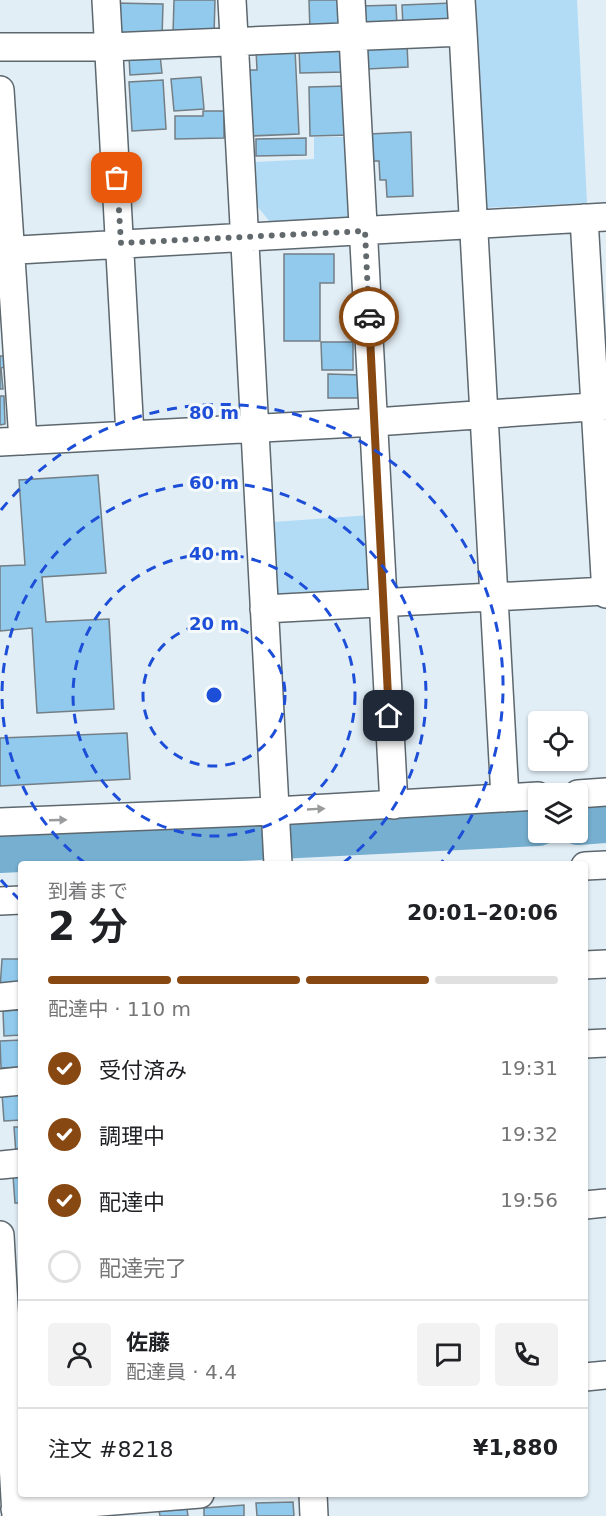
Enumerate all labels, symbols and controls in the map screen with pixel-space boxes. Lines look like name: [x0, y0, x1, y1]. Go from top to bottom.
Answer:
pin: [91, 152, 142, 203]
icon: bag: [100, 161, 133, 194]
courier: [339, 287, 399, 347]
icon: car: [353, 301, 386, 334]
text: 80 m: [189, 402, 239, 423]
text: 60 m: [189, 472, 239, 493]
text: 40 m: [189, 543, 239, 564]
text: 20 m: [189, 613, 239, 634]
centre of rings: [204, 685, 224, 705]
pin: [363, 690, 414, 741]
icon: home: [372, 699, 405, 732]
map controls: [528, 711, 588, 843]
button: locate: [528, 711, 588, 771]
button: layers: [528, 783, 588, 843]
one-way arrow: [307, 804, 326, 814]
one-way arrow: [49, 815, 68, 825]
text: 到着まで: [48, 879, 128, 903]
text: 20:01–20:06: [407, 900, 558, 925]
text: 2 分: [48, 904, 128, 949]
text: 配達中 · 110 m: [48, 997, 191, 1021]
icon: check: [48, 1052, 81, 1085]
text: 19:31: [500, 1056, 558, 1080]
text: 受付済み: [99, 1058, 187, 1083]
icon: check: [48, 1118, 81, 1151]
text: 19:32: [500, 1122, 558, 1146]
text: 調理中: [99, 1124, 165, 1149]
icon: check: [48, 1184, 81, 1217]
text: 19:56: [500, 1188, 558, 1212]
text: 配達中: [99, 1190, 165, 1215]
text: 配達完了: [99, 1256, 187, 1281]
button: person: [48, 1323, 111, 1386]
button: chat: [417, 1323, 480, 1386]
button: phone: [495, 1323, 558, 1386]
text: 佐藤: [126, 1330, 170, 1355]
text: 配達員 · 4.4: [126, 1360, 237, 1384]
text: ¥1,880: [473, 1435, 558, 1460]
text: 注文 #8218: [48, 1437, 173, 1462]

